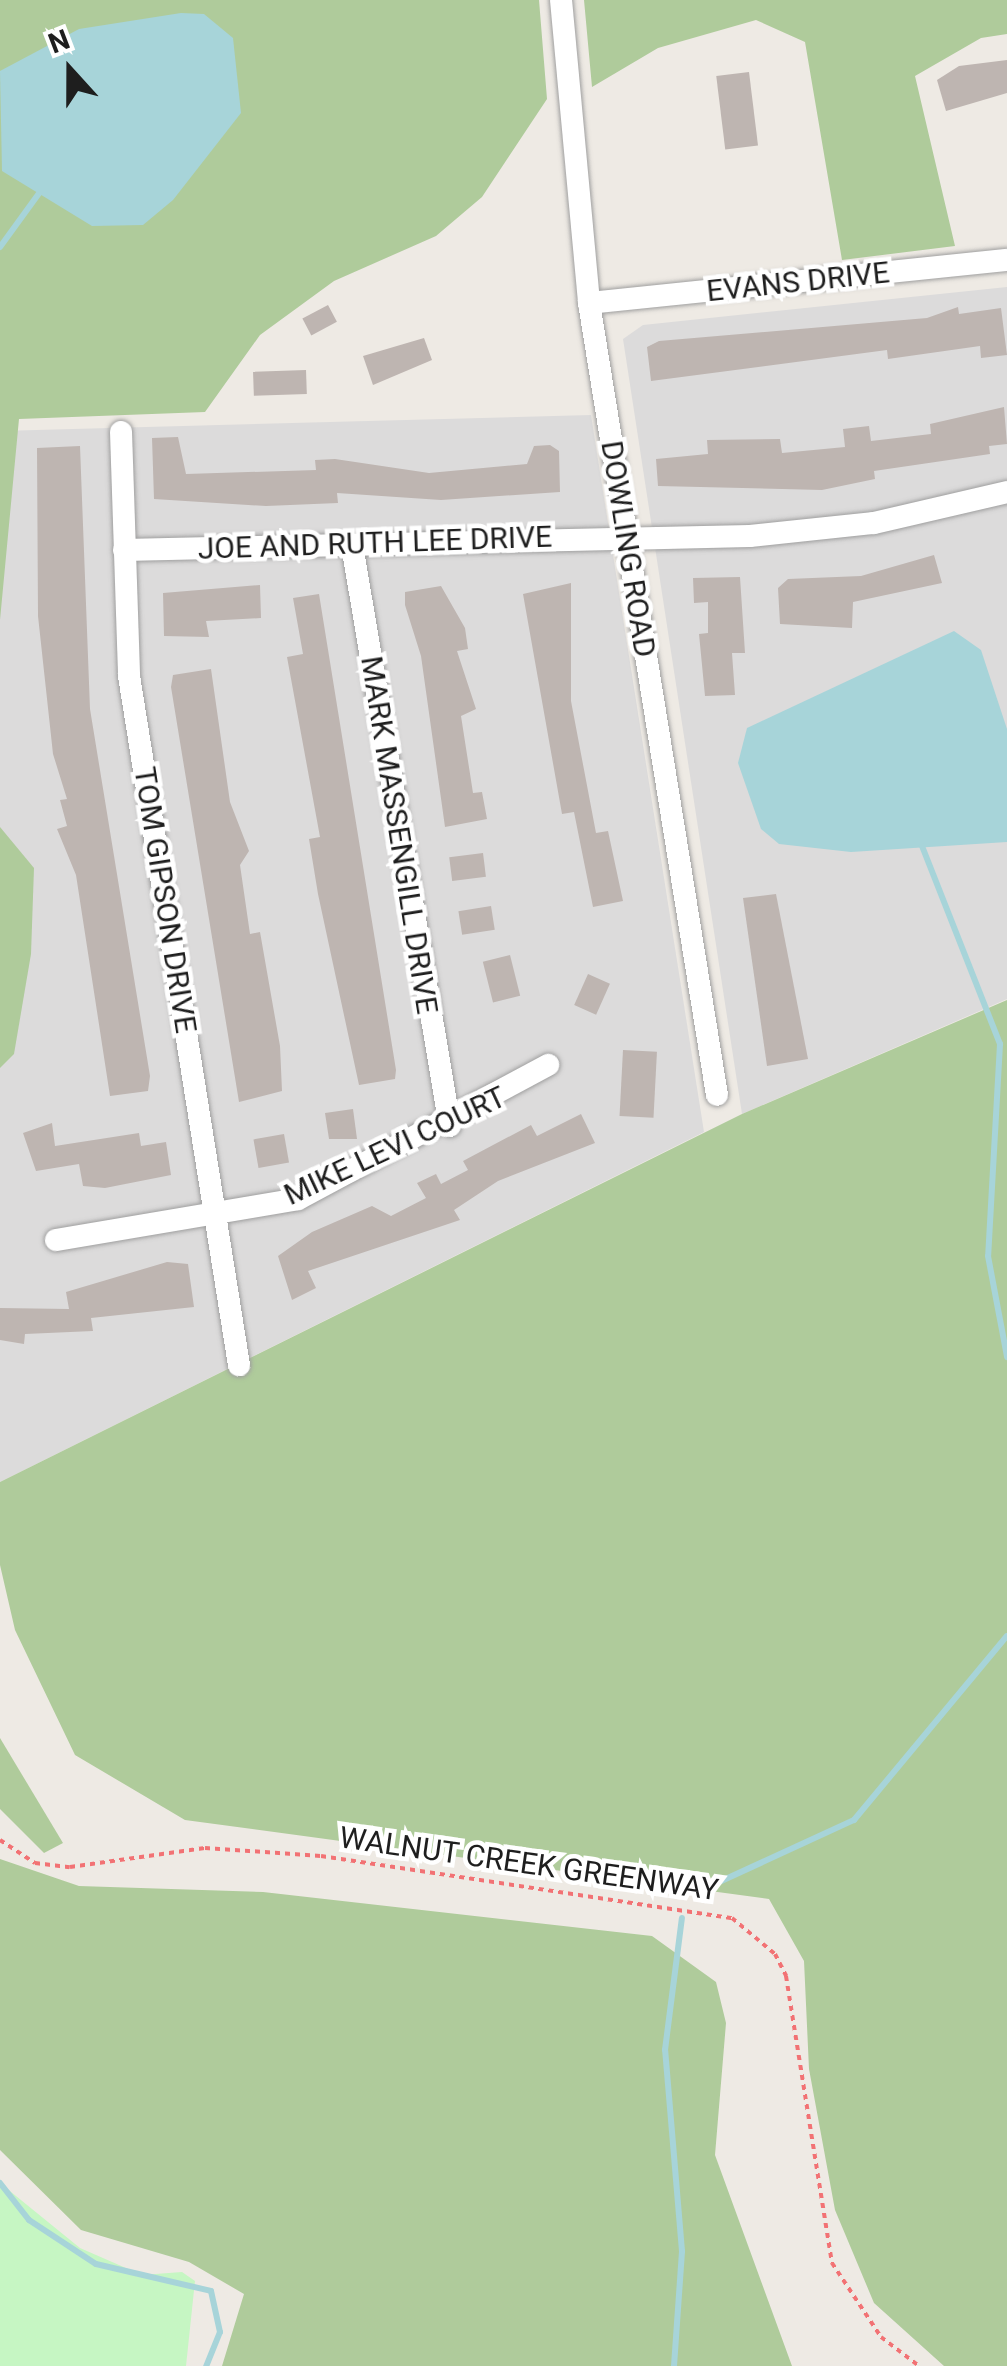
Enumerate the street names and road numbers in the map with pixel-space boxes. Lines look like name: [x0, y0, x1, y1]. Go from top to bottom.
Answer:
street label: EVANS DRIVE: [705, 254, 891, 310]
street label: DOWLING ROAD: [593, 438, 663, 660]
street label: JOE AND RUTH LEE DRIVE: [197, 519, 553, 567]
street label: MARK MASSENGILL DRIVE: [353, 654, 445, 1016]
street label: TOM GIPSON DRIVE: [126, 764, 204, 1036]
street label: MIKE LEVI COURT: [278, 1079, 512, 1213]
street label: WALNUT CREEK GREENWAY: [337, 1820, 721, 1908]

